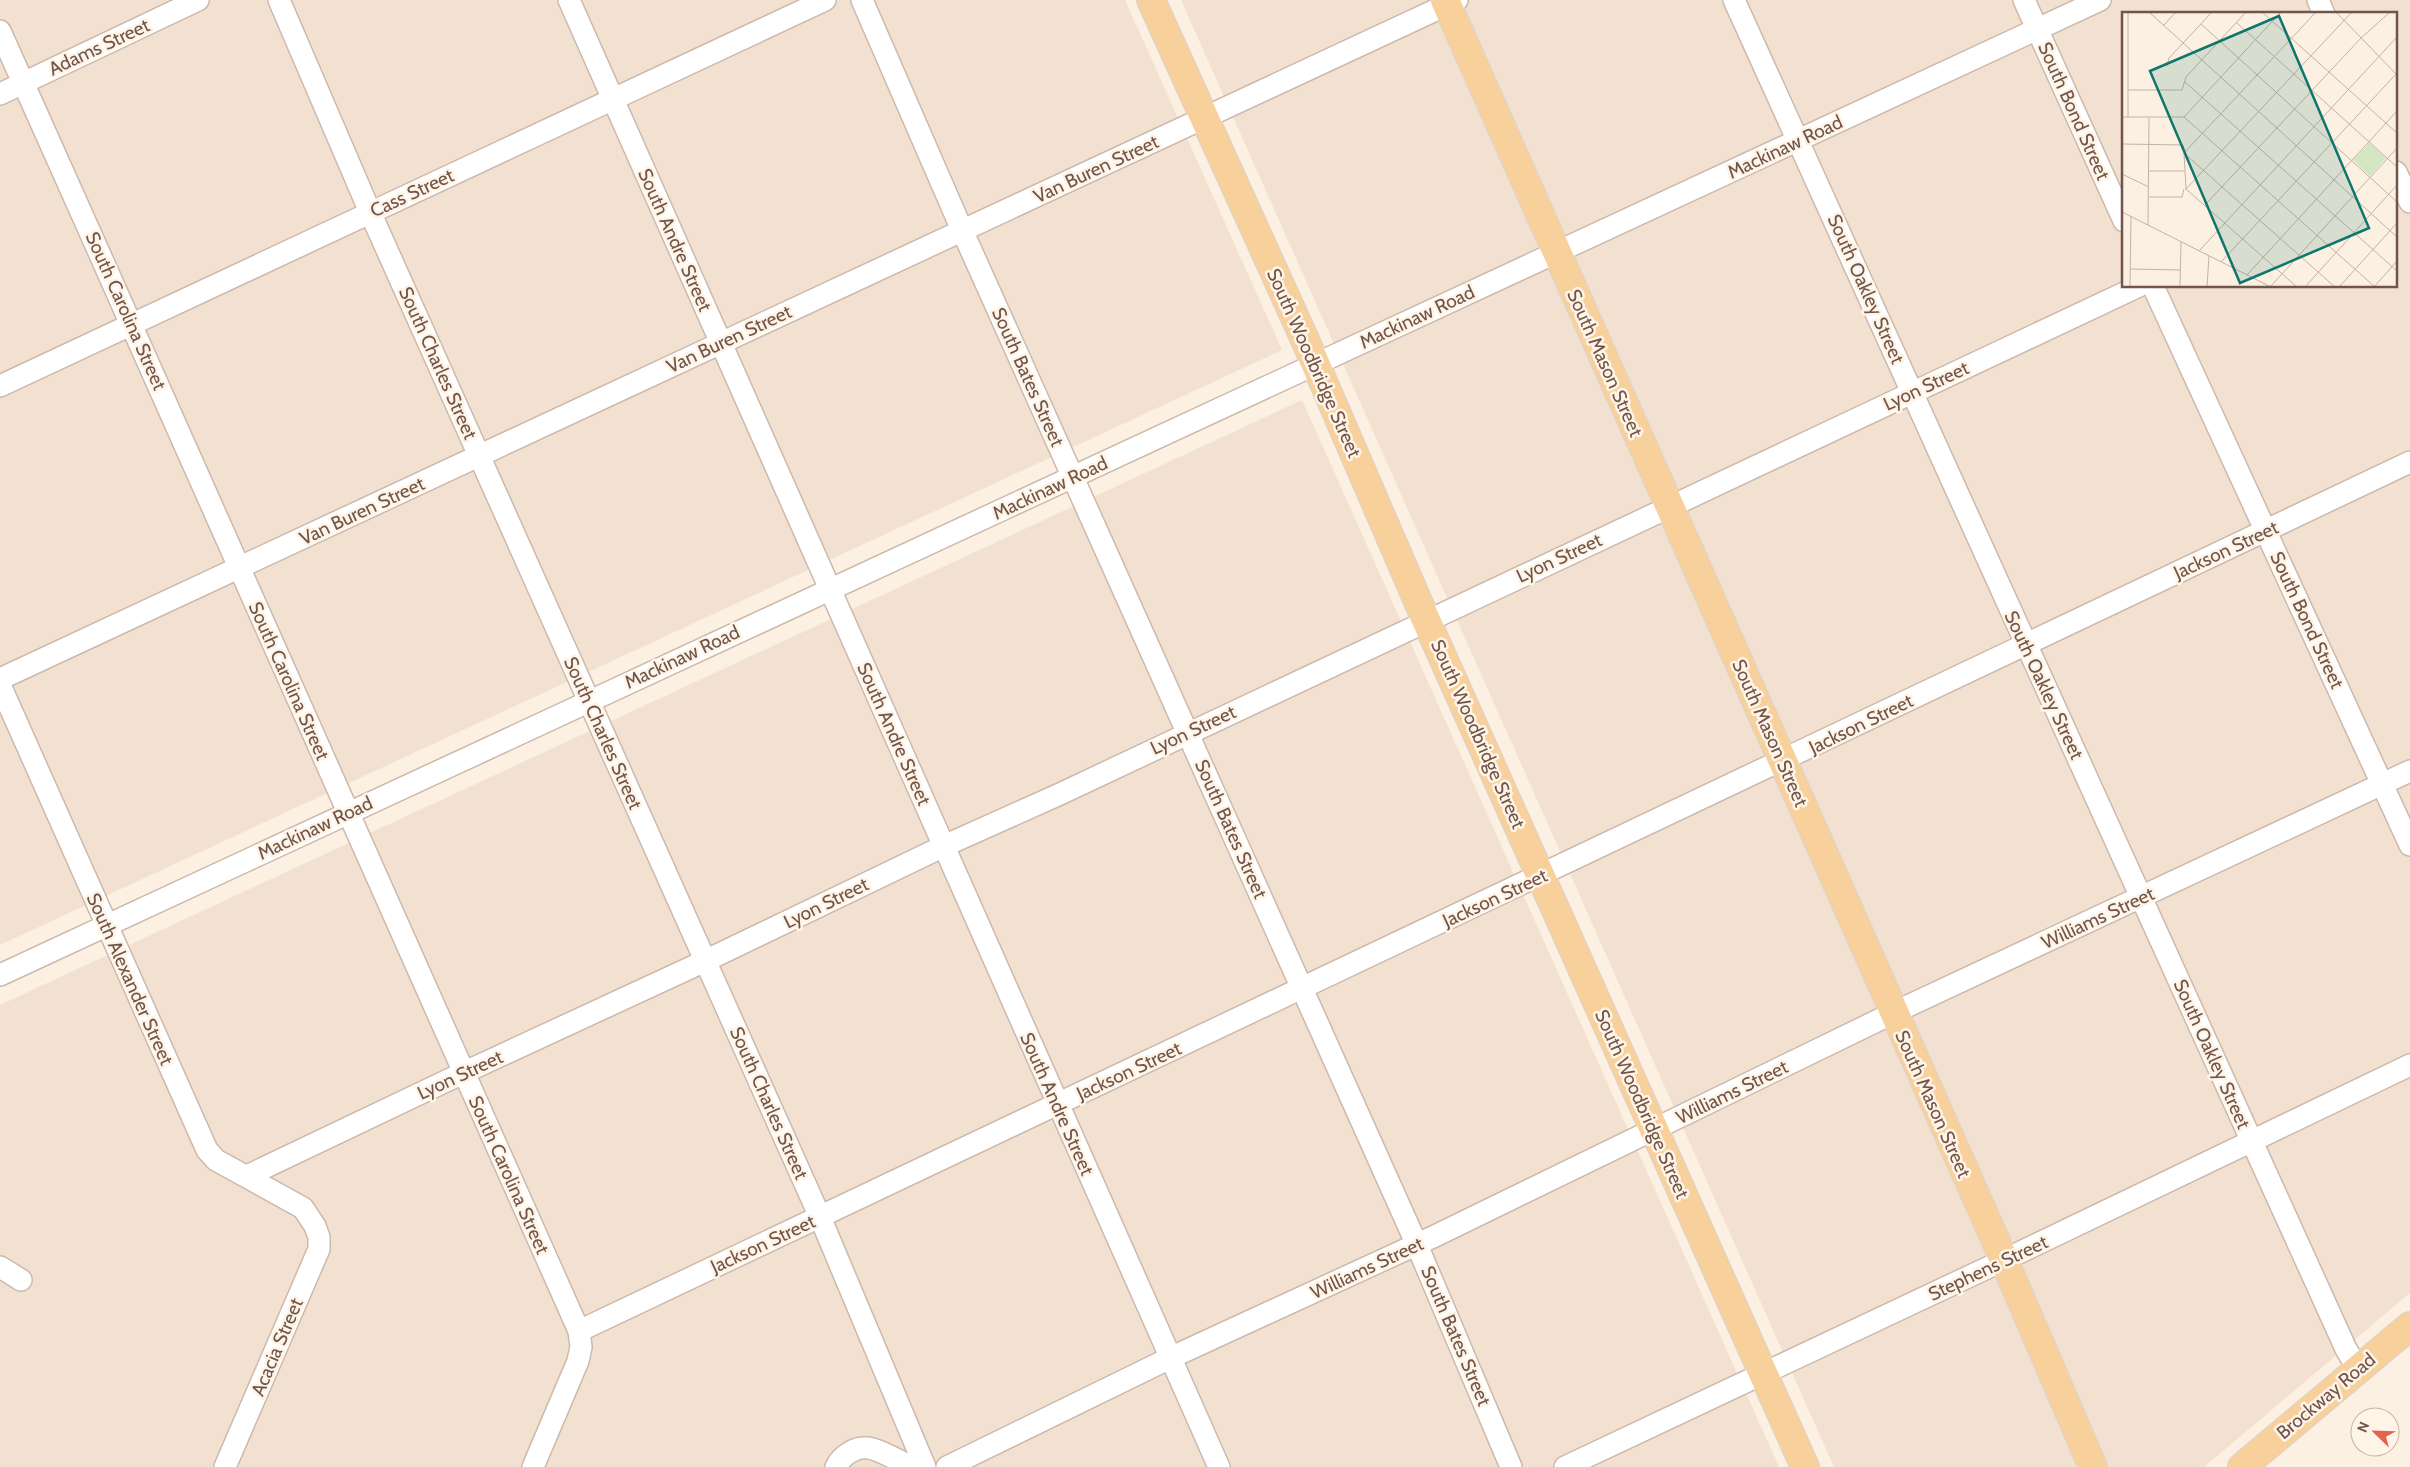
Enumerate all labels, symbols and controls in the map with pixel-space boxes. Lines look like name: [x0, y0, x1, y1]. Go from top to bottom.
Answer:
inset map: [2122, 12, 2398, 288]
street label: Adams Street: [45, 13, 154, 80]
street label: South Bond Street: [2033, 38, 2115, 184]
street label: Mackinaw Road: [1724, 110, 1846, 184]
street label: Van Buren Street: [1030, 130, 1163, 208]
street label: Cass Street: [367, 163, 458, 222]
street label: South Andre Street: [633, 165, 717, 316]
street label: South Oakley Street: [1823, 211, 1910, 368]
street label: South Carolina Street: [81, 228, 171, 394]
street label: South Woodbridge Street: [1262, 265, 1366, 462]
street label: Mackinaw Road: [1356, 280, 1478, 354]
street label: South Charles Street: [394, 283, 482, 443]
street label: South Mason Street: [1562, 286, 1648, 441]
street label: Van Buren Street: [663, 300, 796, 378]
street label: South Bates Street: [987, 304, 1069, 451]
street label: Lyon Street: [1880, 356, 1973, 416]
street label: Mackinaw Road: [989, 451, 1111, 525]
street label: Van Buren Street: [296, 472, 429, 550]
street label: Jackson Street: [2169, 515, 2283, 585]
street label: Lyon Street: [1513, 528, 1606, 588]
street label: South Bond Street: [2265, 548, 2349, 693]
street label: South Carolina Street: [244, 598, 334, 764]
street label: South Oakley Street: [1999, 607, 2089, 763]
street label: Mackinaw Road: [621, 620, 743, 694]
street label: South Woodbridge Street: [1426, 636, 1530, 833]
street label: South Charles Street: [559, 653, 647, 813]
street label: South Mason Street: [1727, 656, 1813, 811]
street label: South Andre Street: [852, 659, 936, 810]
street label: Jackson Street: [1804, 689, 1917, 760]
street label: Lyon Street: [1147, 700, 1240, 760]
street label: South Bates Street: [1190, 756, 1272, 903]
street label: Mackinaw Road: [254, 791, 376, 865]
street label: Jackson Street: [1438, 863, 1552, 933]
street label: Lyon Street: [780, 872, 873, 933]
street label: Williams Street: [2038, 882, 2159, 954]
street label: South Alexander Street: [82, 889, 179, 1069]
street label: South Oakley Street: [2169, 976, 2256, 1133]
street label: South Woodbridge Street: [1590, 1006, 1694, 1203]
street label: South Charles Street: [725, 1023, 813, 1183]
street label: South Mason Street: [1890, 1027, 1976, 1182]
street label: South Andre Street: [1015, 1029, 1099, 1180]
street label: Jackson Street: [1072, 1036, 1186, 1106]
street label: Lyon Street: [414, 1045, 507, 1105]
street label: Williams Street: [1672, 1055, 1792, 1129]
street label: South Carolina Street: [464, 1092, 554, 1258]
street label: Jackson Street: [706, 1209, 820, 1279]
street label: Stephens Street: [1925, 1230, 2052, 1306]
street label: Williams Street: [1307, 1232, 1428, 1304]
street label: South Bates Street: [1416, 1263, 1496, 1410]
street label: Acacia Street: [246, 1294, 308, 1399]
street label: Brockway Road: [2272, 1348, 2380, 1444]
north arrow: [2350, 1407, 2400, 1457]
text: N: [2353, 1419, 2373, 1435]

